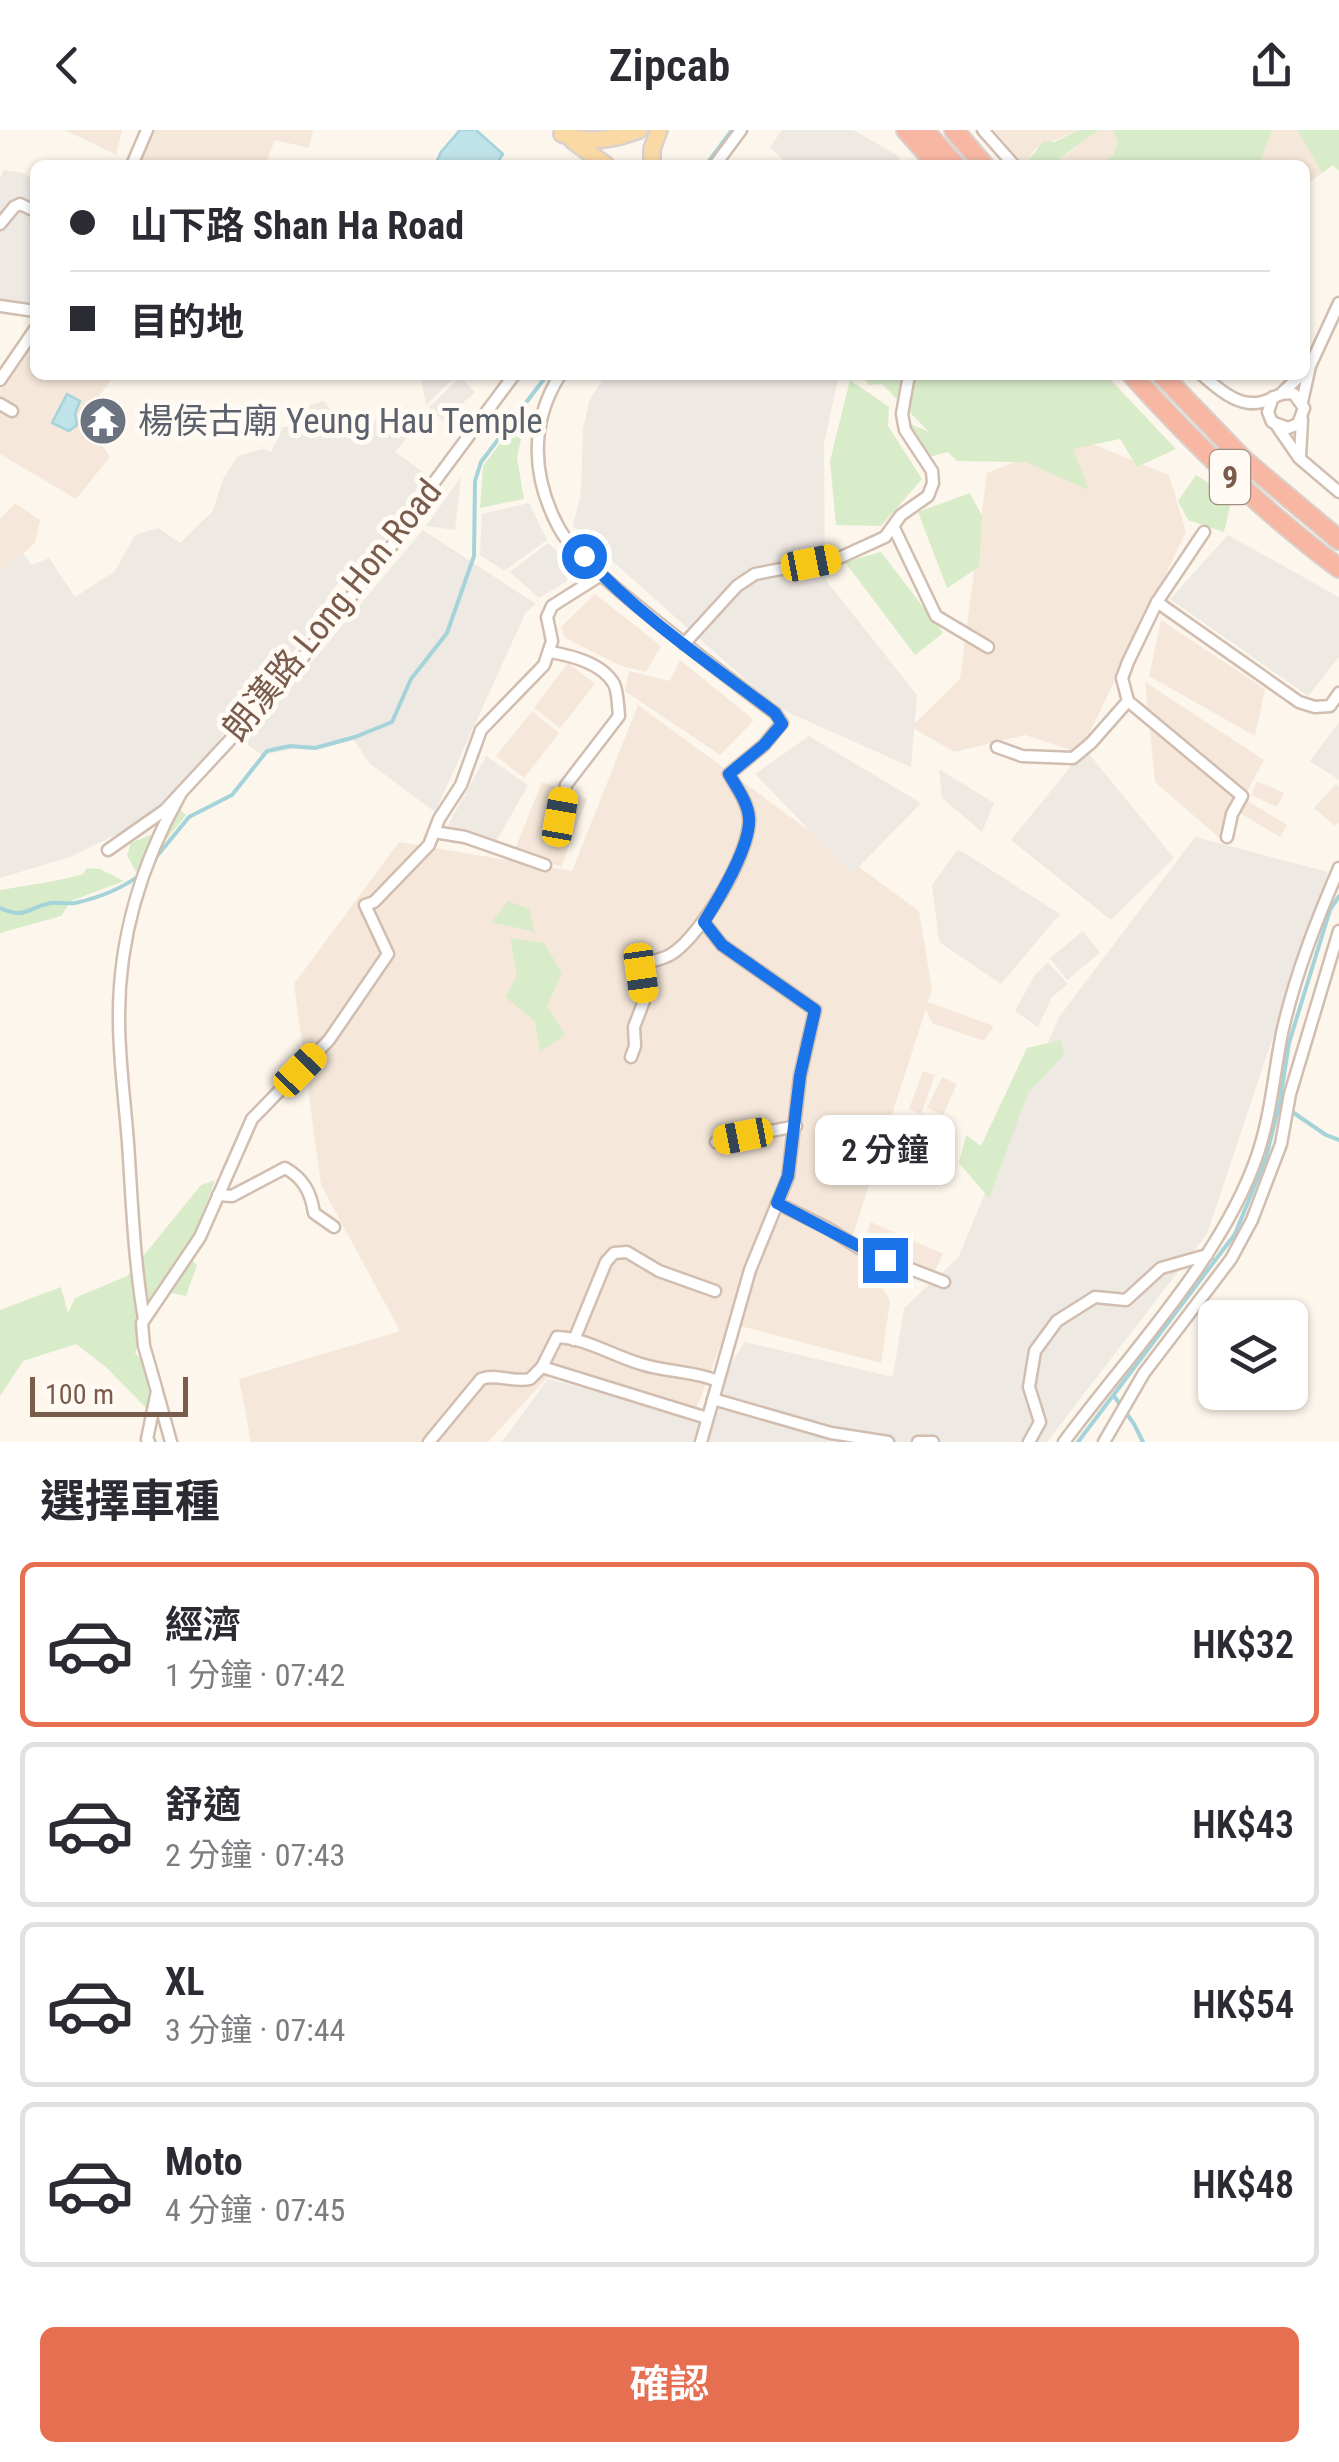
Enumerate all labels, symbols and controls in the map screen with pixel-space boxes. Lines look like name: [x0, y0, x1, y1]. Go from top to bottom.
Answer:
icon: back: [40, 38, 95, 93]
icon: share: [1244, 38, 1299, 93]
text: Zipcab: [609, 39, 730, 92]
text: 山下路 Shan Ha Road: [130, 204, 464, 248]
text: 目的地: [130, 300, 244, 344]
temple icon: 楊侯古廟 Yeung Hau Temple: [77, 395, 129, 447]
place label: 楊侯古廟 Yeung Hau Temple: [138, 401, 543, 442]
road number: 9: [1210, 450, 1250, 504]
street label: 朗漢路 Long Hon Road: [214, 472, 450, 749]
route start: [562, 534, 607, 579]
car: [779, 543, 843, 583]
car: [540, 785, 580, 849]
car: [622, 941, 660, 1005]
car: [268, 1038, 332, 1102]
callout: 2 分鐘: [815, 1115, 955, 1185]
car: [711, 1116, 775, 1156]
text: 2 分鐘: [841, 1131, 929, 1169]
route end: [863, 1238, 908, 1283]
map controls: [1198, 1300, 1308, 1410]
button: layers: [1198, 1300, 1308, 1410]
scale bar: [30, 1372, 188, 1416]
text: 100 m: [45, 1378, 114, 1411]
text: 選擇車種: [40, 1475, 220, 1528]
icon: car: [45, 1600, 135, 1690]
text: 經濟: [165, 1603, 241, 1647]
text: HK$32: [1192, 1623, 1294, 1667]
text: 1 分鐘 · 07:42: [165, 1656, 345, 1694]
icon: car: [45, 1780, 135, 1870]
text: 舒適: [165, 1783, 241, 1827]
text: HK$43: [1192, 1803, 1294, 1847]
text: 2 分鐘 · 07:43: [165, 1836, 345, 1874]
icon: car: [45, 1960, 135, 2050]
text: XL: [165, 1960, 204, 2004]
text: HK$54: [1192, 1983, 1294, 2027]
text: 3 分鐘 · 07:44: [165, 2011, 345, 2049]
icon: car: [45, 2140, 135, 2230]
text: Moto: [165, 2140, 243, 2184]
text: HK$48: [1192, 2163, 1294, 2207]
text: 4 分鐘 · 07:45: [165, 2191, 345, 2229]
button: 確認: [40, 2327, 1299, 2442]

